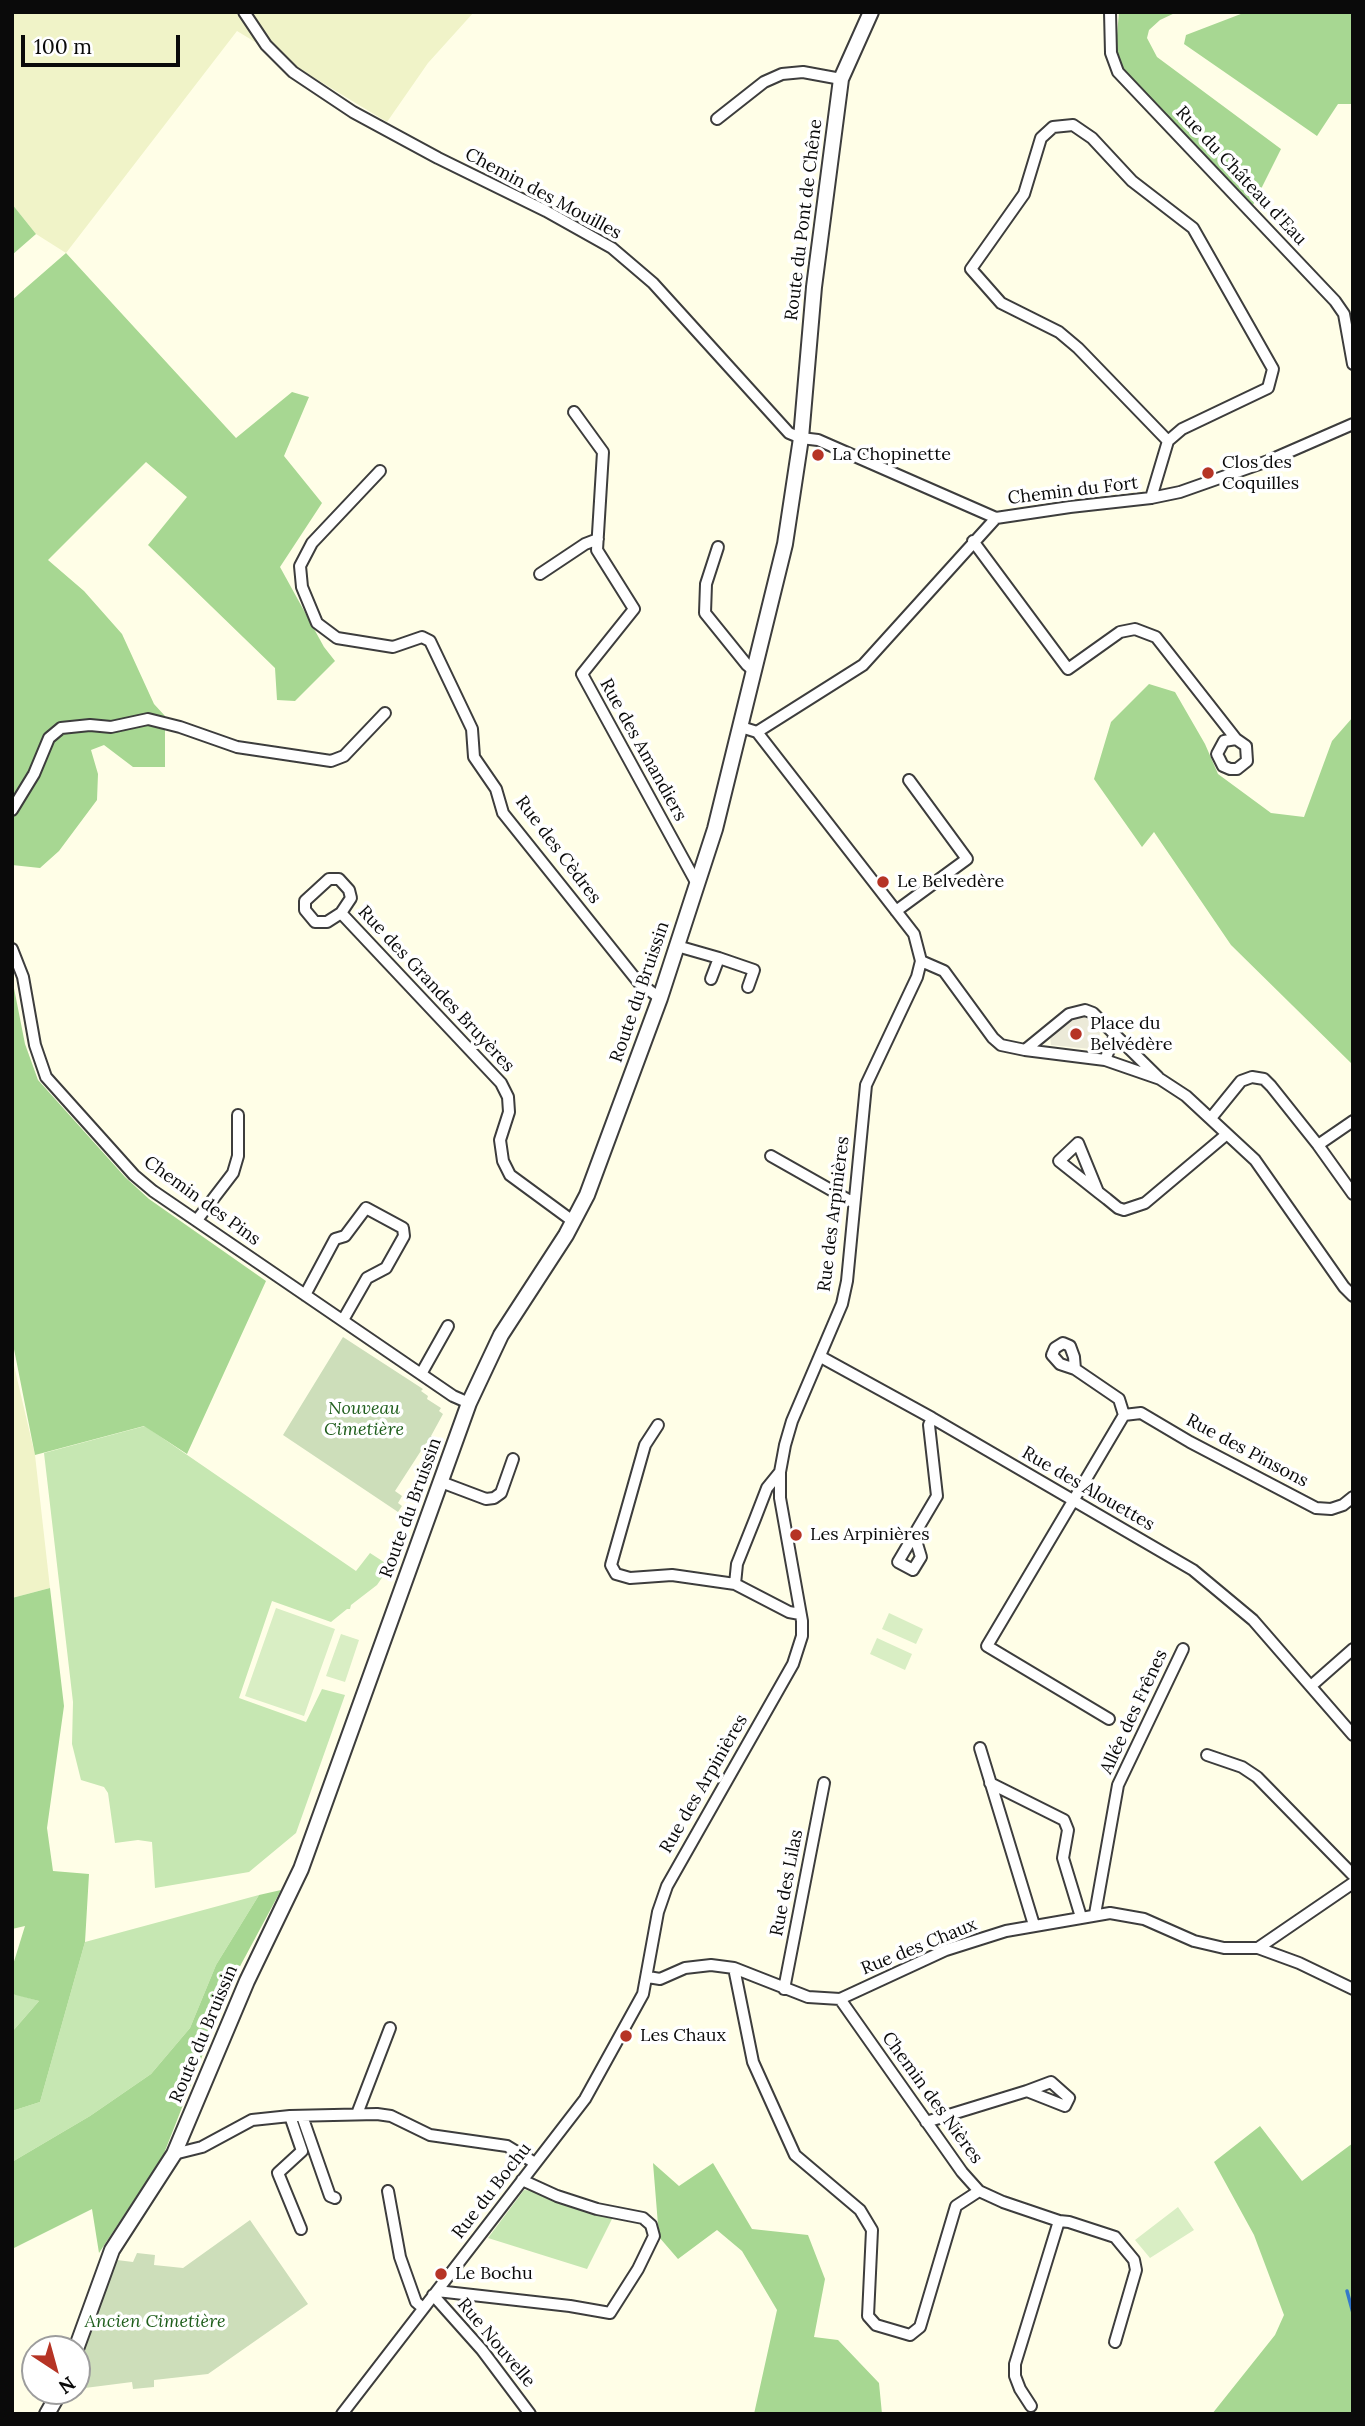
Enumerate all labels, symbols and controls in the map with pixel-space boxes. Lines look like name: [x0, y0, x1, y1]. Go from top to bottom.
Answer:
scale bar: [24, 21, 184, 65]
text: 100 m: [34, 33, 92, 60]
street label: Rue du Château d'Eau: [1171, 102, 1311, 250]
street label: Route du Pont de Chêne: [781, 118, 827, 322]
street label: Chemin des Mouilles: [461, 144, 625, 244]
place label: La Chopinette: [832, 444, 951, 466]
marker: La Chopinette: [810, 447, 826, 463]
place label: Clos des Coquilles: [1222, 452, 1299, 494]
marker: Clos des Coquilles: [1200, 465, 1216, 481]
street label: Chemin du Fort: [1007, 472, 1139, 510]
street label: Rue des Amandiers: [595, 675, 691, 825]
street label: Rue des Cèdres: [511, 792, 605, 908]
place label: Le Belvedère: [897, 871, 1004, 893]
marker: Le Belvedère: [875, 874, 891, 890]
street label: Rue des Grandes Bruyères: [353, 901, 519, 1077]
street label: Route du Bruissin: [606, 919, 674, 1065]
place label: Place du Belvédère: [1090, 1013, 1172, 1056]
marker: Place du Belvédère: [1068, 1026, 1084, 1042]
street label: Rue des Arpinières: [814, 1135, 854, 1293]
street label: Chemin des Pins: [140, 1151, 264, 1251]
park label: Nouveau Cimetière: [324, 1398, 404, 1440]
street label: Rue des Pinsons: [1182, 1410, 1312, 1492]
street label: Route du Bruissin: [376, 1435, 446, 1581]
street label: Rue des Alouettes: [1018, 1442, 1158, 1536]
place label: Les Arpinières: [810, 1524, 930, 1546]
marker: Les Arpinières: [788, 1527, 804, 1543]
street label: Allée des Frênes: [1096, 1646, 1172, 1778]
street label: Rue des Arpinières: [656, 1711, 752, 1857]
street label: Rue des Lilas: [766, 1828, 808, 1938]
street label: Rue des Chaux: [858, 1914, 980, 1980]
street label: Route du Bruissin: [165, 1962, 243, 2106]
place label: Les Chaux: [640, 2025, 726, 2047]
marker: Les Chaux: [618, 2028, 634, 2044]
street label: Chemin des Nières: [877, 2028, 987, 2168]
street label: Rue du Bochu: [448, 2139, 536, 2243]
place label: Le Bochu: [455, 2263, 533, 2285]
marker: Le Bochu: [433, 2266, 449, 2282]
street label: Rue Nouvelle: [453, 2294, 539, 2392]
park label: Ancien Cimetière: [84, 2311, 226, 2333]
north arrow: [21, 2335, 91, 2405]
text: N: [54, 2371, 80, 2399]

